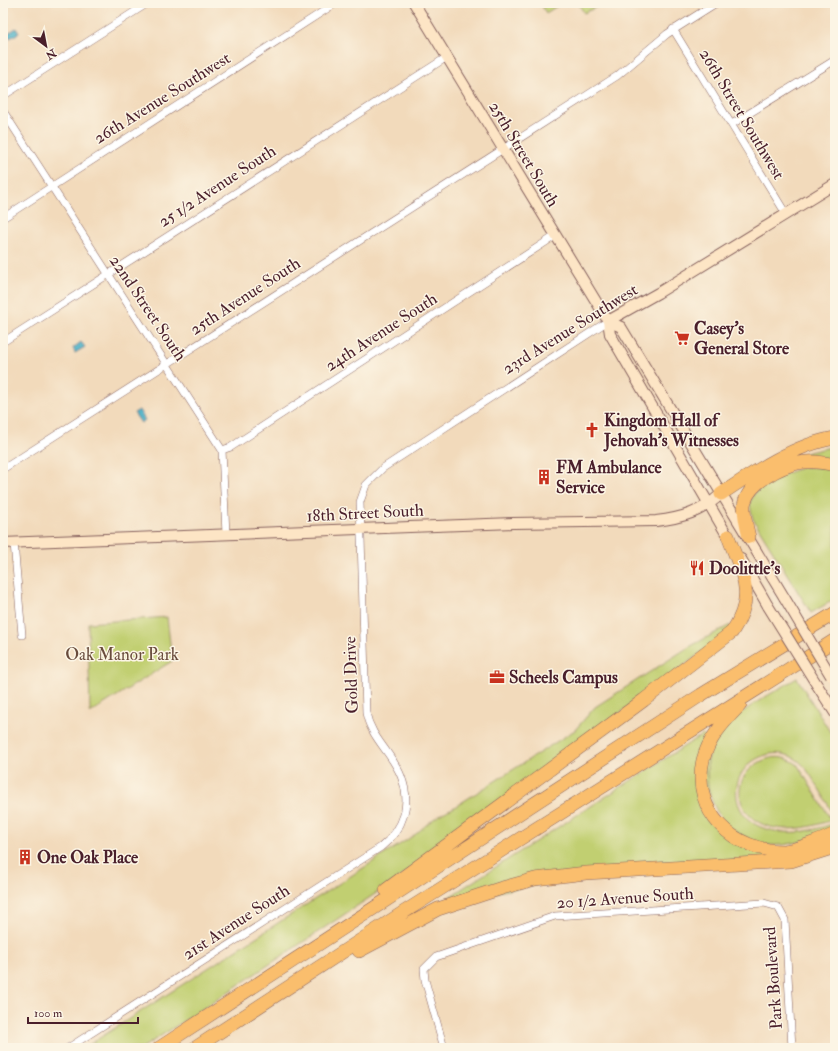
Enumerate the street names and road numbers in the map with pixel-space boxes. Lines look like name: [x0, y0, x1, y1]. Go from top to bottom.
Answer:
street label: 26th Street Southwest: [695, 45, 790, 184]
street label: 26th Avenue Southwest: [90, 47, 235, 149]
street label: 25th Street South: [484, 97, 564, 211]
street label: 25 1/2 Avenue South: [154, 140, 280, 232]
street label: 22nd Street South: [105, 251, 191, 365]
street label: 25th Avenue South: [186, 252, 304, 340]
street label: 23rd Avenue Southwest: [498, 279, 642, 379]
street label: 24th Avenue South: [321, 288, 441, 376]
street label: 18th Street South: [306, 499, 424, 527]
street label: Gold Drive: [339, 636, 363, 714]
street label: 21st Avenue South: [179, 880, 293, 964]
street label: 20 1/2 Avenue South: [556, 883, 694, 913]
street label: Park Boulevard: [759, 925, 787, 1030]

